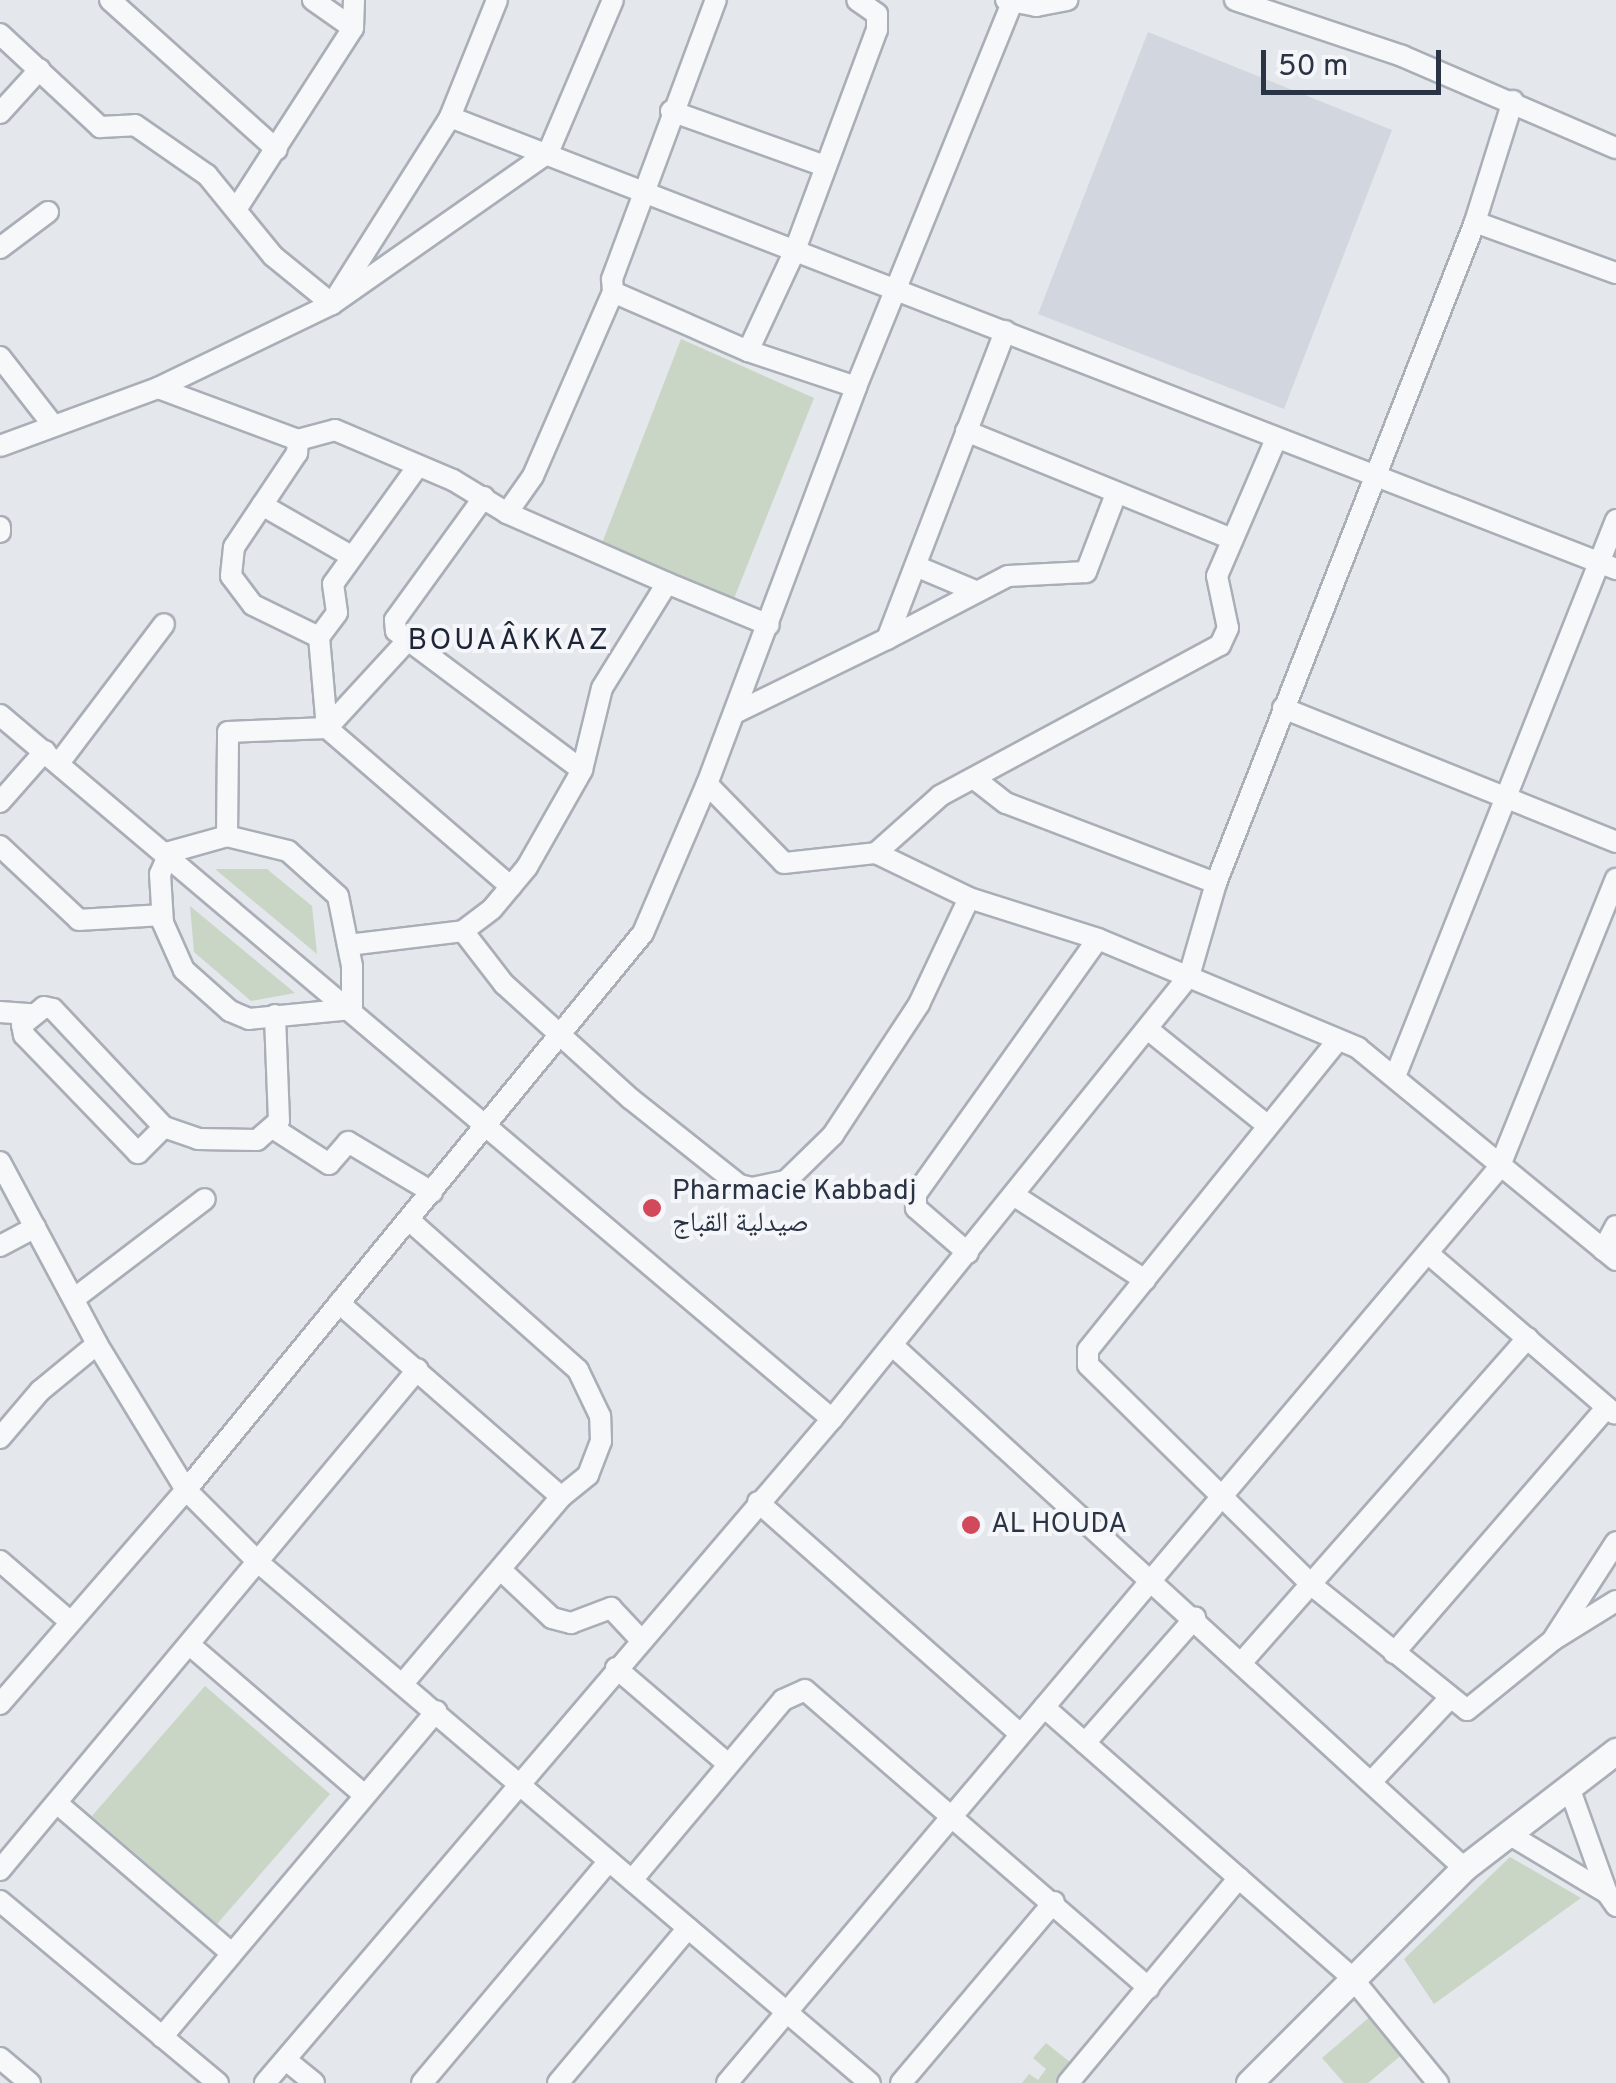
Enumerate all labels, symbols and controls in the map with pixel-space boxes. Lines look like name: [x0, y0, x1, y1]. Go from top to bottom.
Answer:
scale bar: [1266, 30, 1446, 92]
text: 50 m: [1278, 49, 1348, 86]
district label: BOUAÂKKAZ: [407, 624, 611, 660]
place label: Pharmacie Kabbadj صيدلية القباج: [672, 1175, 917, 1241]
marker: Pharmacie Kabbadj صيدلية القباج: [641, 1197, 663, 1219]
place label: AL HOUDA: [991, 1508, 1128, 1542]
marker: AL HOUDA: [960, 1514, 982, 1536]

